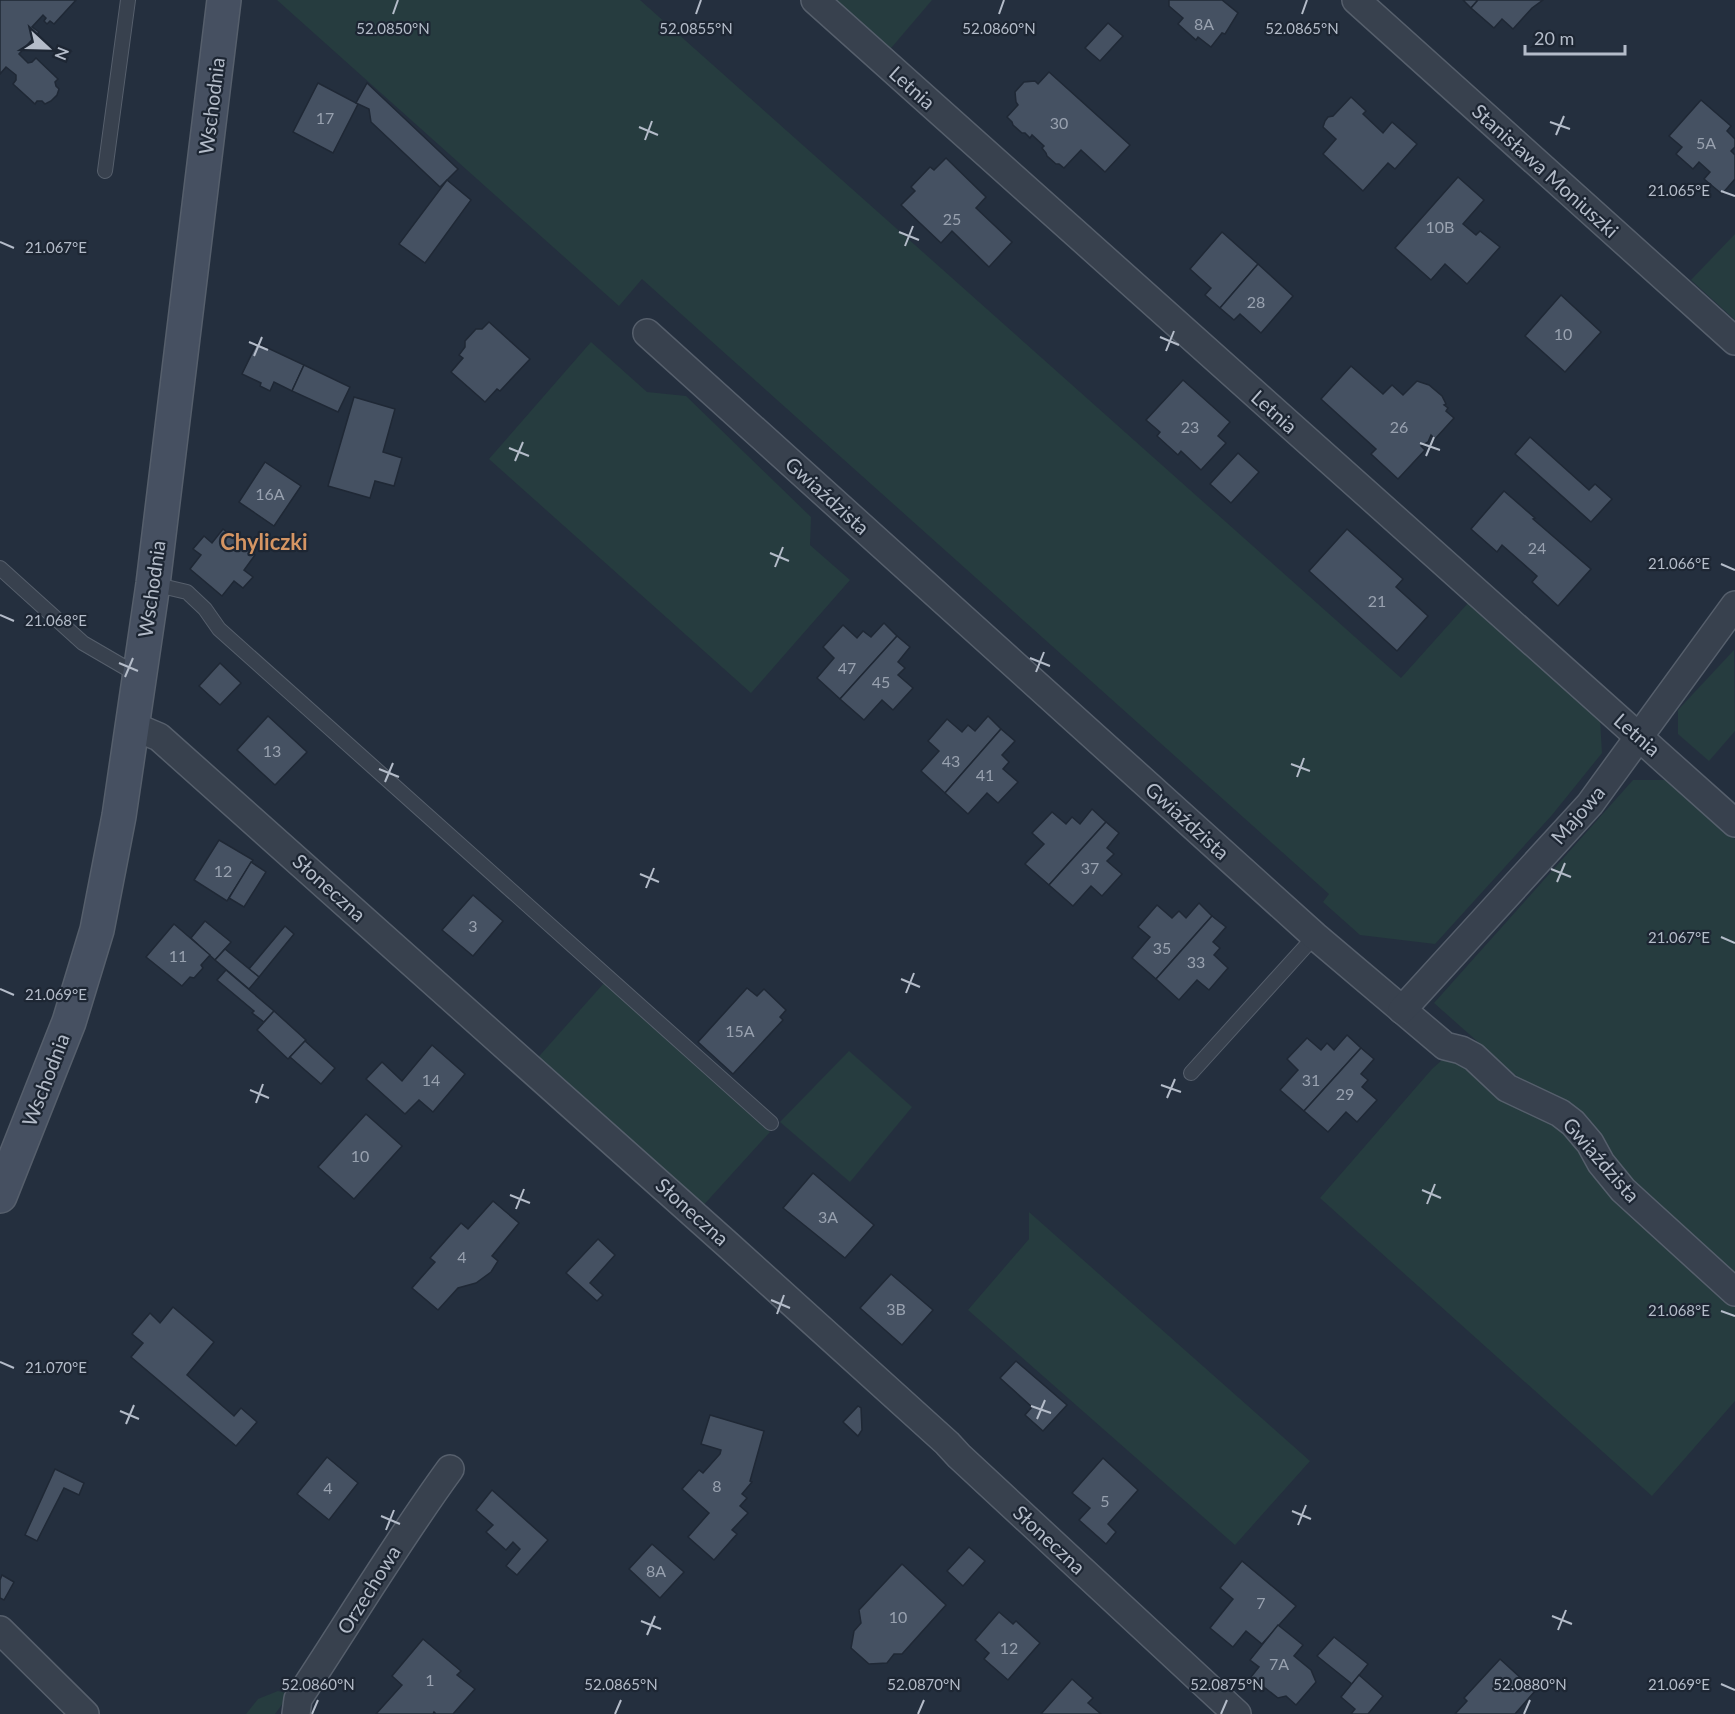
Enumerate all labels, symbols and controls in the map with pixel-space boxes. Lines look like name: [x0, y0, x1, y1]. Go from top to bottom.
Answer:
house number: 8A: [1194, 14, 1214, 33]
north arrow: [18, 18, 78, 78]
scale bar: [1525, 18, 1626, 56]
text: 52.0850°N: [356, 19, 430, 37]
text: 52.0855°N: [659, 19, 733, 37]
text: 52.0860°N: [962, 19, 1036, 37]
text: 52.0865°N: [1265, 19, 1339, 37]
text: 20 m: [1534, 27, 1574, 49]
text: N: [51, 45, 73, 63]
street label: Wschodnia: [193, 56, 229, 156]
street label: Letnia: [885, 61, 940, 114]
street label: Stanisława Moniuszki: [1468, 98, 1624, 242]
house number: 17: [316, 108, 334, 127]
house number: 30: [1050, 113, 1068, 132]
house number: 5A: [1696, 133, 1716, 152]
text: 21.065°E: [1648, 181, 1710, 199]
house number: 25: [943, 209, 961, 228]
house number: 10B: [1426, 217, 1454, 236]
text: 21.067°E: [25, 238, 87, 256]
house number: 28: [1247, 292, 1265, 311]
house number: 10: [1554, 324, 1572, 343]
street label: Letnia: [1247, 385, 1302, 438]
house number: 23: [1181, 417, 1199, 436]
house number: 26: [1390, 417, 1408, 436]
street label: Gwiaździsta: [781, 451, 875, 539]
house number: 16A: [255, 484, 285, 503]
district label: Chyliczki: [220, 528, 308, 555]
house number: 24: [1528, 538, 1546, 557]
street label: Wschodnia: [132, 539, 170, 639]
text: 21.066°E: [1648, 554, 1710, 572]
house number: 21: [1368, 591, 1386, 610]
text: 21.068°E: [25, 611, 87, 629]
house number: 47: [838, 658, 856, 677]
house number: 45: [872, 672, 890, 691]
street label: Letnia: [1610, 708, 1666, 761]
house number: 13: [263, 741, 281, 760]
house number: 43: [942, 751, 960, 770]
house number: 41: [976, 765, 994, 784]
street label: Gwiaździsta: [1141, 776, 1235, 864]
street label: Majowa: [1545, 780, 1609, 849]
street label: Słoneczna: [288, 848, 371, 926]
house number: 37: [1081, 858, 1099, 877]
house number: 12: [214, 861, 232, 880]
house number: 3: [468, 916, 478, 935]
text: 21.067°E: [1648, 928, 1710, 946]
house number: 35: [1153, 938, 1171, 957]
house number: 11: [169, 946, 187, 965]
house number: 33: [1187, 952, 1205, 971]
text: 21.069°E: [25, 985, 87, 1003]
house number: 15A: [725, 1021, 755, 1040]
street label: Wschodnia: [16, 1030, 74, 1129]
house number: 14: [422, 1070, 440, 1089]
house number: 31: [1302, 1070, 1320, 1089]
house number: 29: [1336, 1084, 1354, 1103]
street label: Gwiaździsta: [1558, 1112, 1645, 1207]
house number: 10: [351, 1146, 369, 1165]
street label: Słoneczna: [651, 1172, 734, 1250]
house number: 3A: [818, 1207, 838, 1226]
house number: 4: [457, 1247, 467, 1266]
house number: 3B: [886, 1299, 906, 1318]
text: 21.068°E: [1648, 1301, 1710, 1319]
text: 21.070°E: [25, 1358, 87, 1376]
house number: 8: [712, 1476, 722, 1495]
house number: 4: [323, 1478, 333, 1497]
house number: 5: [1100, 1491, 1110, 1510]
street label: Słoneczna: [1009, 1500, 1091, 1579]
street label: Orzechowa: [331, 1541, 405, 1638]
house number: 8A: [646, 1561, 666, 1580]
house number: 7: [1256, 1593, 1266, 1612]
house number: 10: [889, 1607, 907, 1626]
house number: 12: [1000, 1638, 1018, 1657]
house number: 7A: [1269, 1654, 1289, 1673]
house number: 1: [425, 1670, 435, 1689]
text: 52.0860°N: [281, 1675, 355, 1693]
text: 52.0865°N: [584, 1675, 658, 1693]
text: 52.0870°N: [887, 1675, 961, 1693]
text: 52.0875°N: [1190, 1675, 1264, 1693]
text: 52.0880°N: [1493, 1675, 1567, 1693]
text: 21.069°E: [1648, 1675, 1710, 1693]

